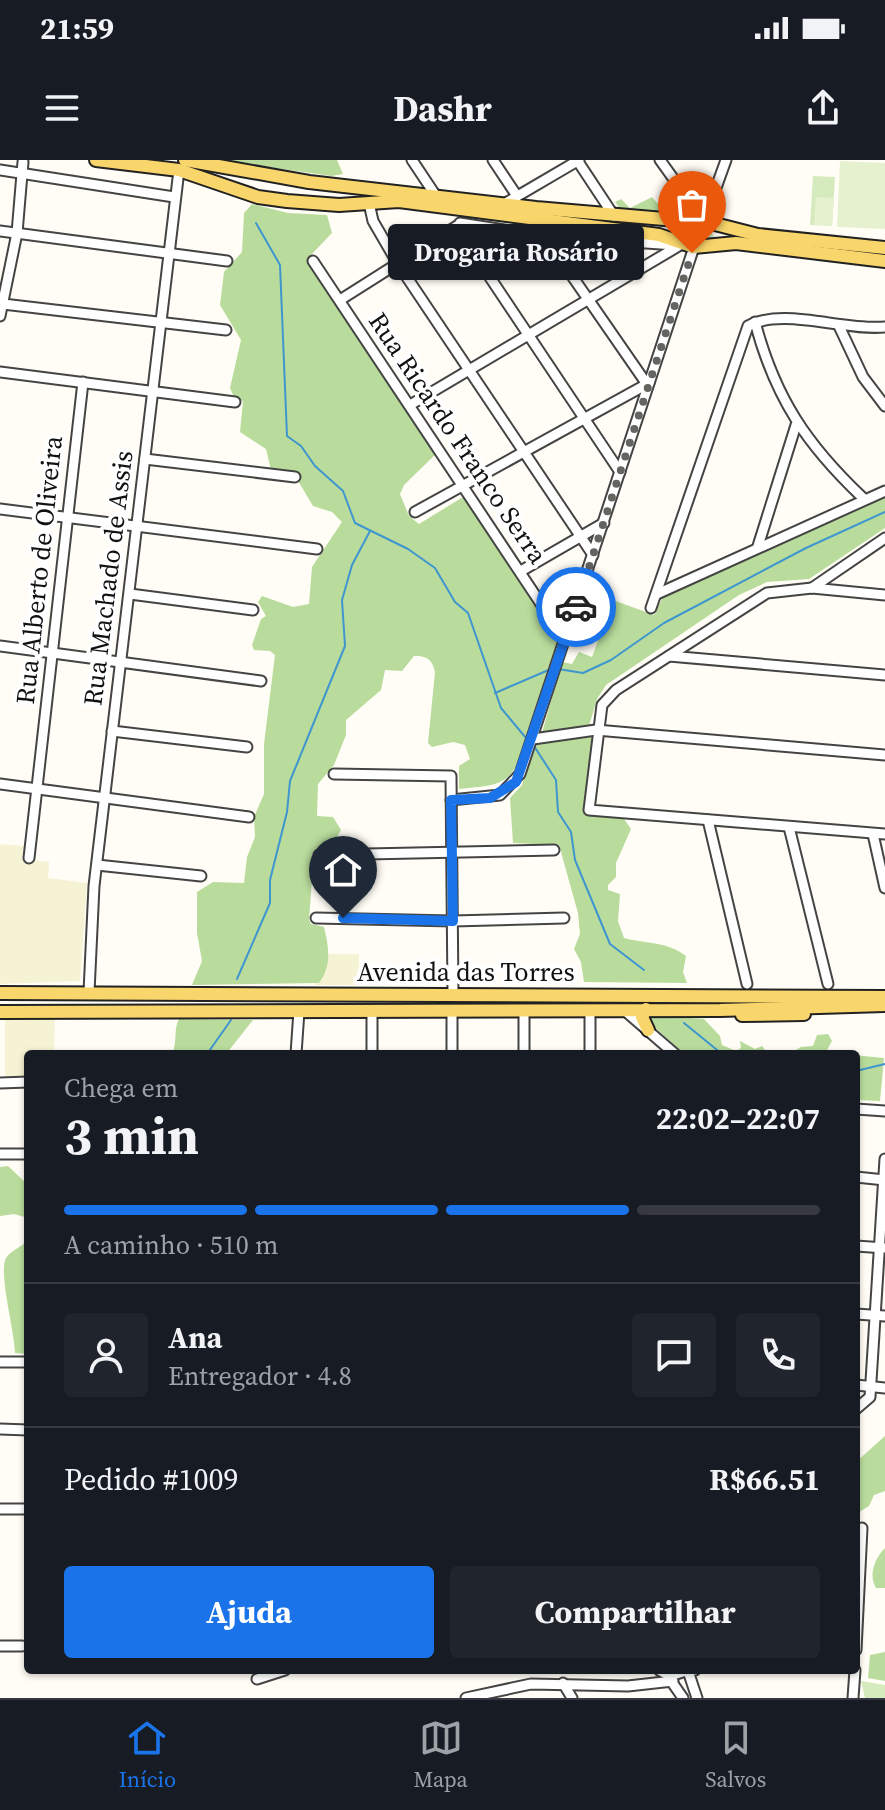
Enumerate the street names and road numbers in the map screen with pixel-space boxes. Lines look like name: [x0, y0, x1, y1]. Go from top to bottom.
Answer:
street label: Rua Ricardo Franco Serra: [360, 305, 556, 571]
street label: Rua Alberto de Oliveira: [7, 433, 71, 706]
street label: Rua Machado de Assis: [75, 448, 141, 708]
street label: Avenida das Torres: [357, 954, 575, 990]

